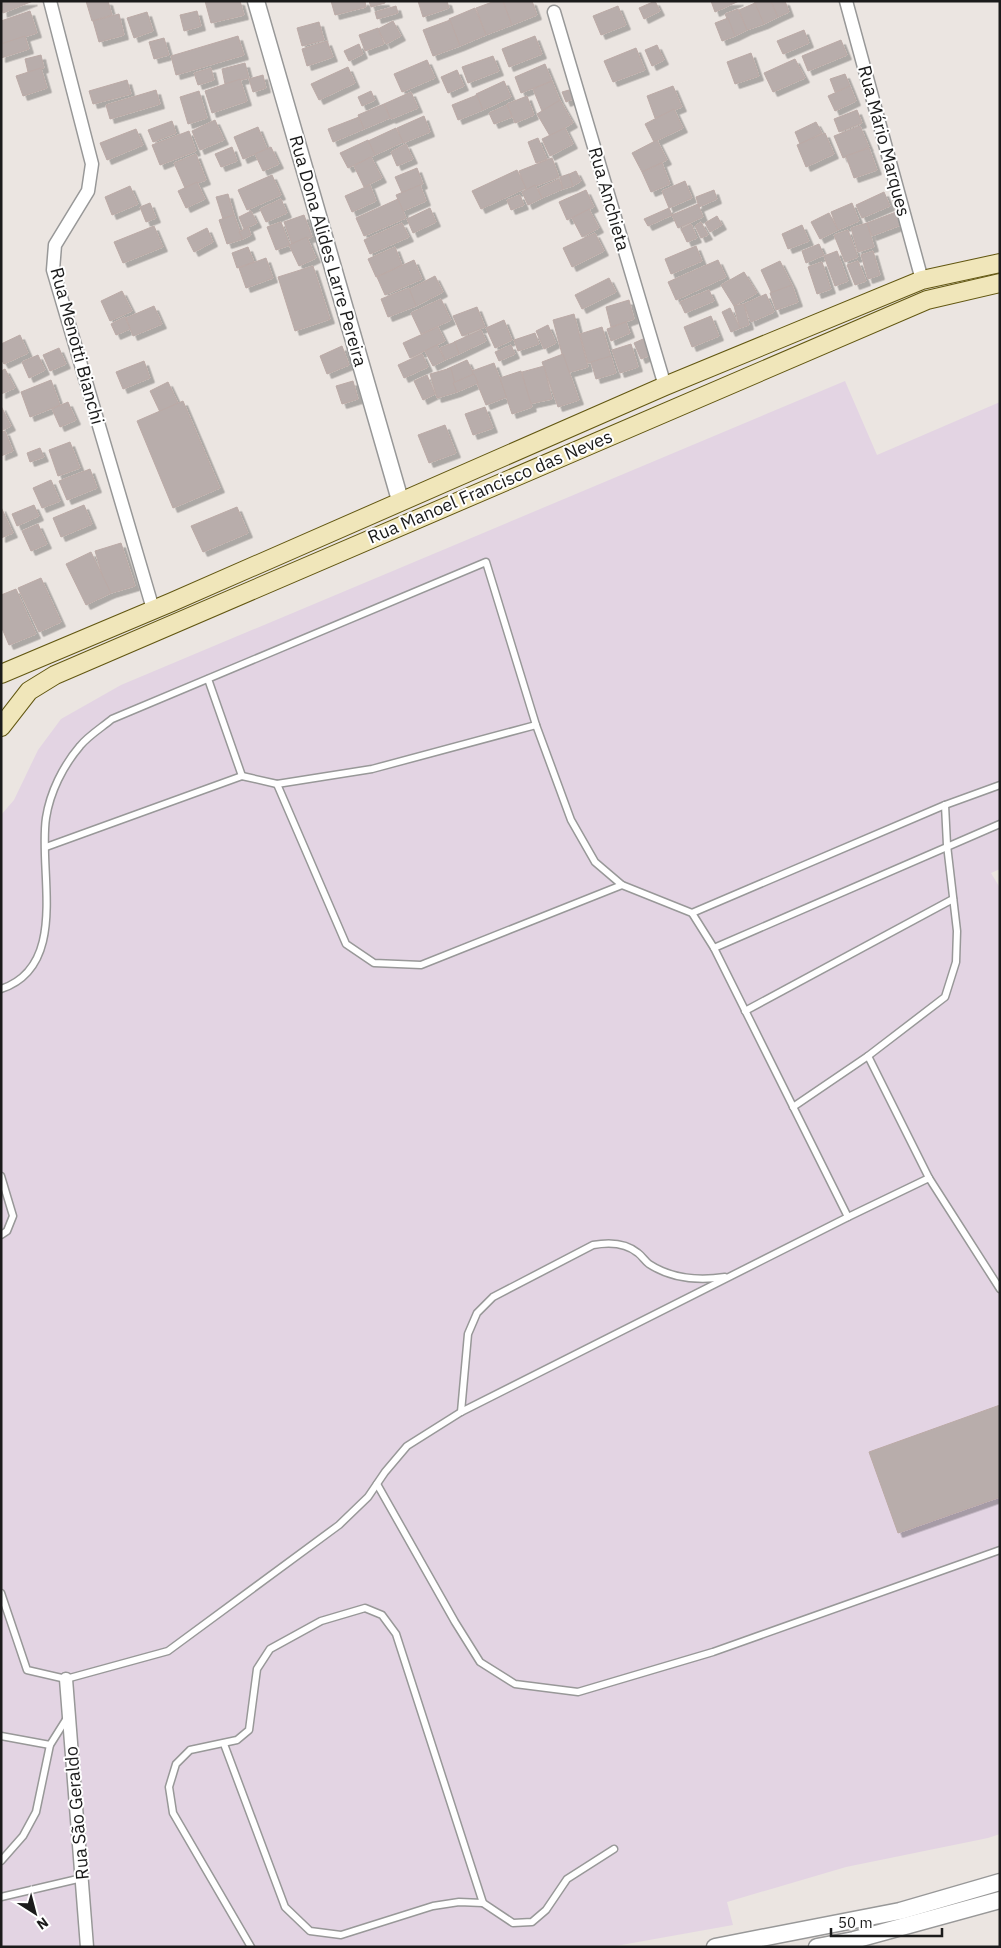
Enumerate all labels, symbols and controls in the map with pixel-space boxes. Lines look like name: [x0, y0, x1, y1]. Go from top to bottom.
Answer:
street label: Rua Mário Marques: [853, 63, 916, 219]
street label: Rua Dona Alides Larre Pereira: [284, 133, 373, 369]
street label: Rua Anchieta: [584, 144, 635, 254]
street label: Rua Menotti Bianchi: [45, 265, 109, 427]
street label: Rua Manoel Francisco das Neves: [364, 424, 616, 549]
street label: Rua São Geraldo: [59, 1745, 94, 1881]
north arrow: [10, 1888, 60, 1938]
scale bar: [831, 1906, 942, 1938]
text: N: [33, 1913, 52, 1934]
text: 50 m: [838, 1913, 873, 1932]

